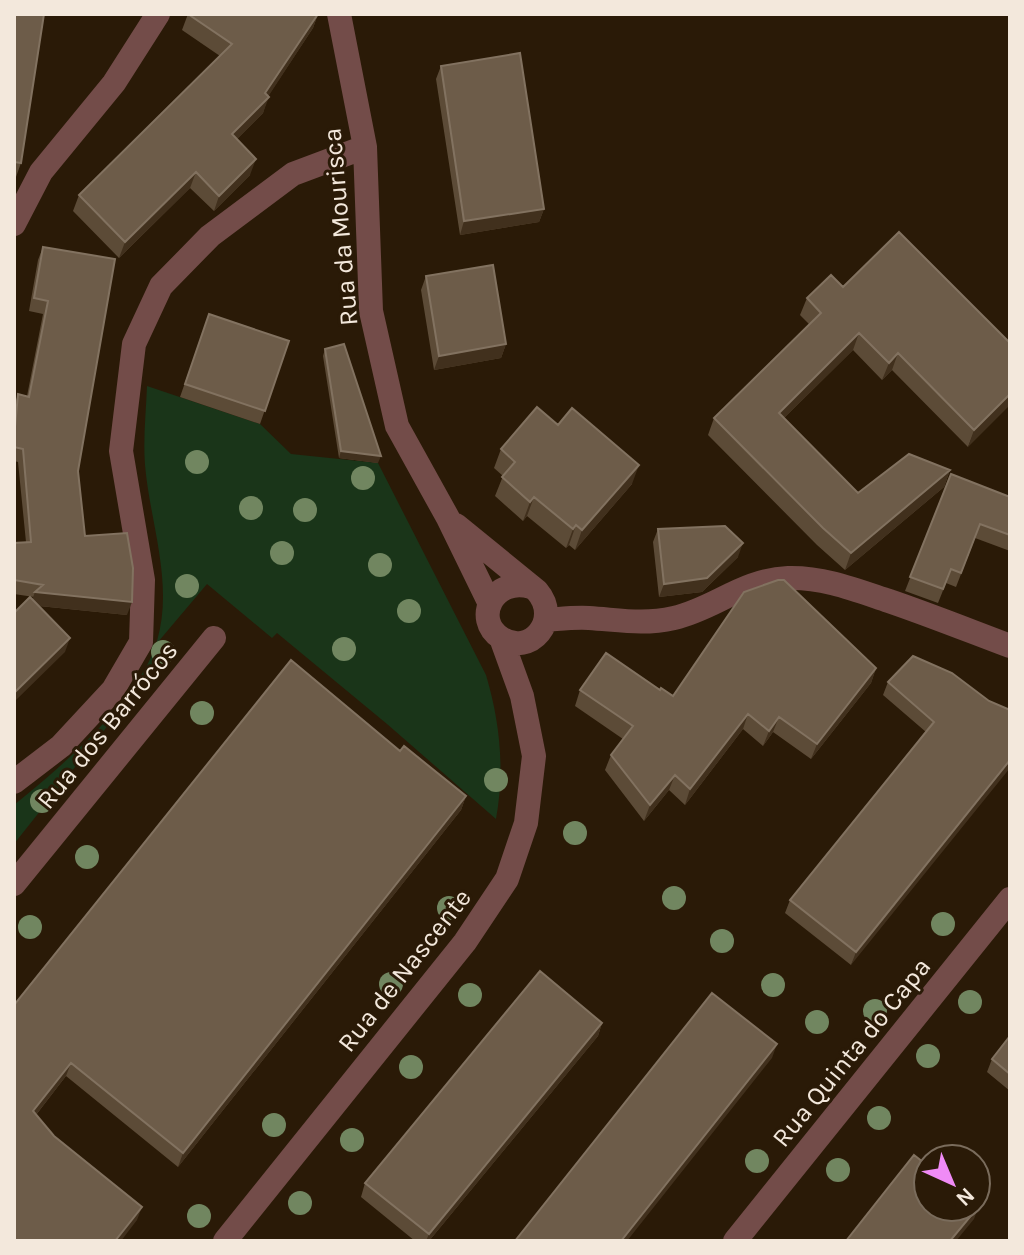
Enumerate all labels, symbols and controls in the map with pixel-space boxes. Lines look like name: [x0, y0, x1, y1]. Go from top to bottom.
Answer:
street label: Rua da Mourisca: [316, 127, 365, 327]
street label: Rua dos Barrócos: [30, 635, 184, 815]
street label: Rua de Nascente: [331, 883, 478, 1058]
street label: Rua Quinta do Capa: [766, 952, 937, 1153]
north arrow: [912, 1143, 992, 1223]
text: N: [950, 1182, 980, 1212]

